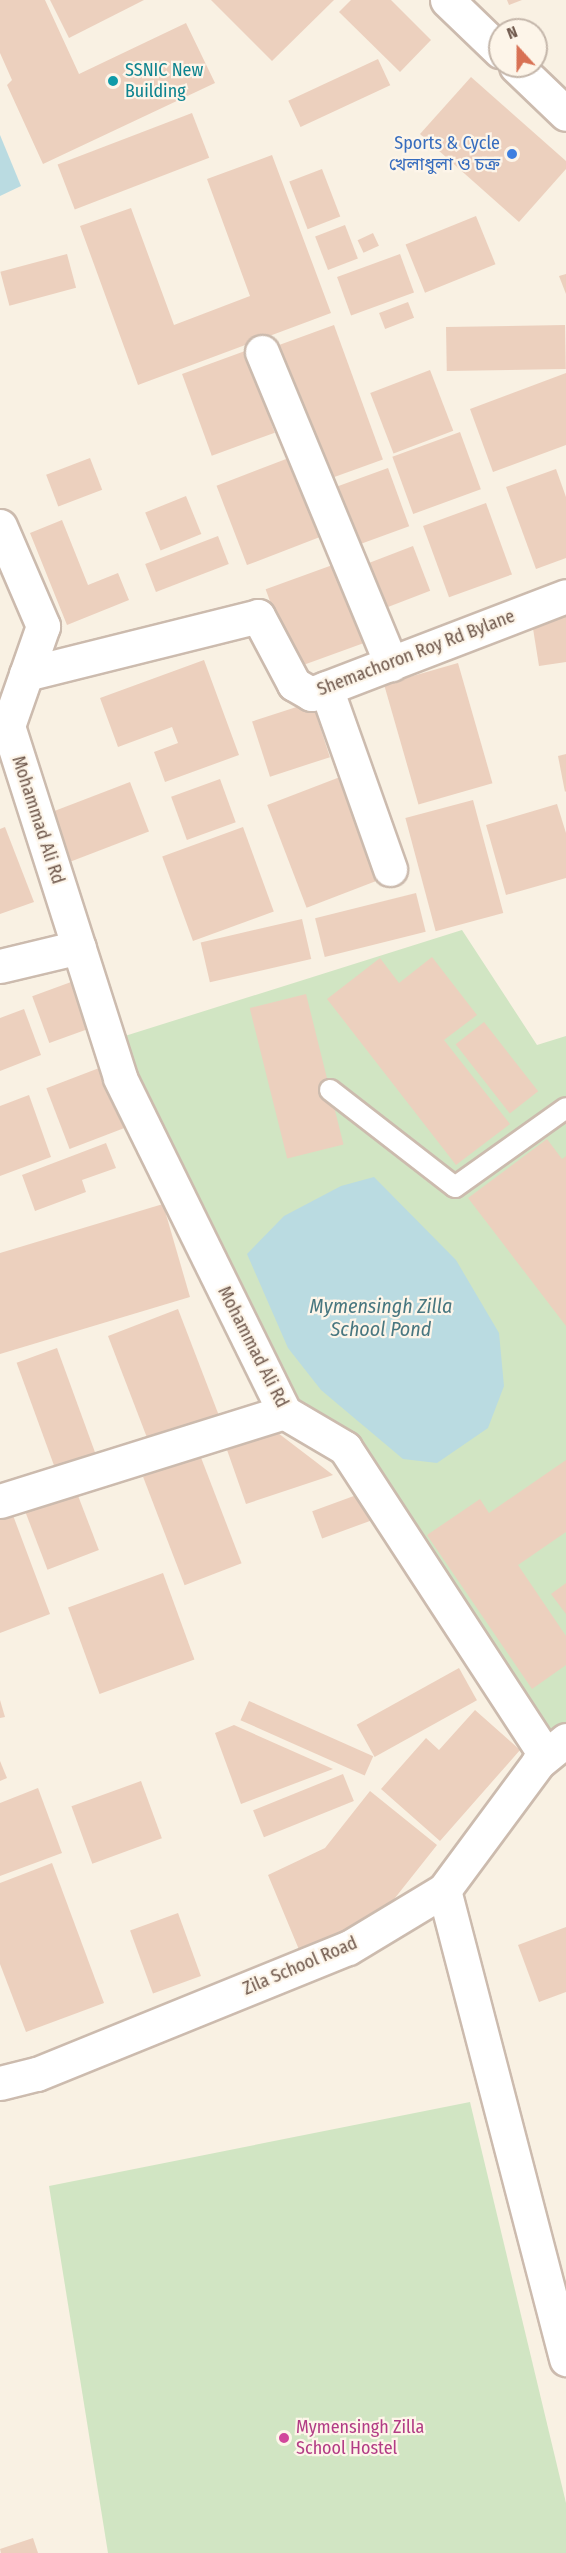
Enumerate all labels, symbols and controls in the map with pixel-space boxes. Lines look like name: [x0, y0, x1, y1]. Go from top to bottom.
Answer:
north arrow: [488, 18, 548, 78]
text: N: [504, 22, 520, 43]
place label: SSNIC New Building: [125, 60, 203, 103]
marker: SSNIC New Building: [106, 74, 120, 88]
place label: Sports & Cycle খেলাধুলা ও চক্র: [389, 133, 500, 176]
marker: Sports & Cycle খেলাধুলা ও চক্র: [505, 147, 519, 161]
street label: Shemachoron Roy Rd Bylane: [314, 605, 518, 701]
street label: Mohammad Ali Rd: [7, 753, 69, 887]
street label: Mohammad Ali Rd: [213, 1283, 293, 1411]
water label: Mymensingh Zilla School Pond: [310, 1294, 452, 1341]
street label: Zila School Road: [240, 1932, 360, 2000]
place label: Mymensingh Zilla School Hostel: [296, 2417, 424, 2460]
marker: Mymensingh Zilla School Hostel: [277, 2431, 291, 2445]

